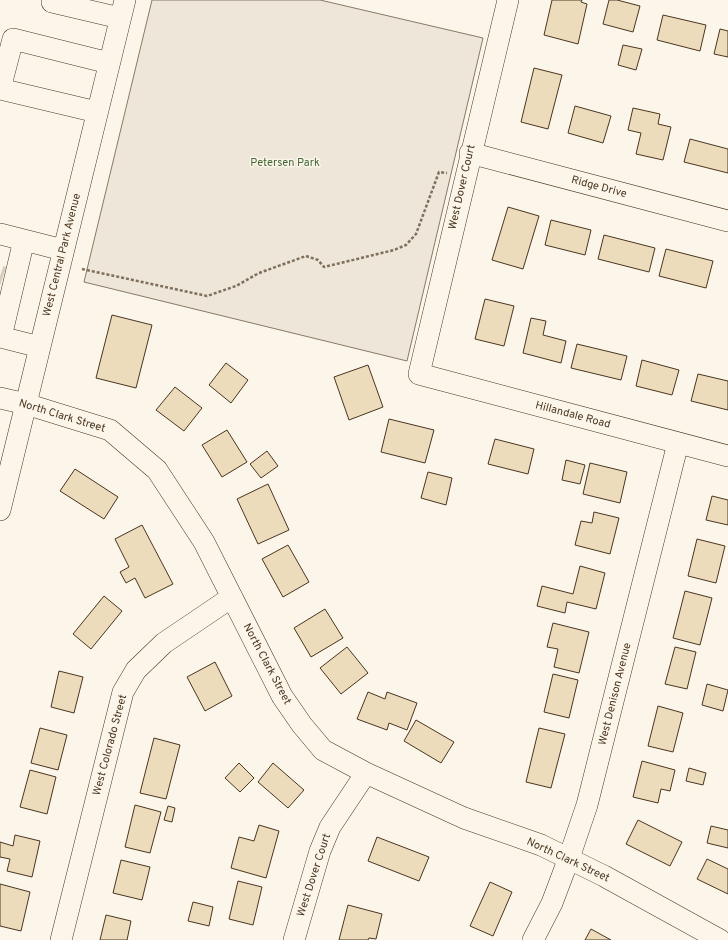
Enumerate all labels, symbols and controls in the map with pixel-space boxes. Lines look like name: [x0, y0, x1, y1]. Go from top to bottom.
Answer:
street label: West Dover Court: [445, 143, 479, 231]
park label: Petersen Park: [250, 156, 320, 170]
street label: Ridge Drive: [570, 173, 628, 201]
street label: West Central Park Avenue: [40, 192, 84, 318]
street label: North Clark Street: [17, 396, 107, 436]
street label: Hillandale Road: [534, 398, 612, 432]
street label: North Clark Street: [240, 621, 294, 707]
street label: West Denison Avenue: [595, 641, 635, 747]
street label: West Colorado Street: [90, 693, 130, 797]
street label: West Dover Court: [294, 832, 334, 918]
street label: North Clark Street: [524, 835, 612, 885]

